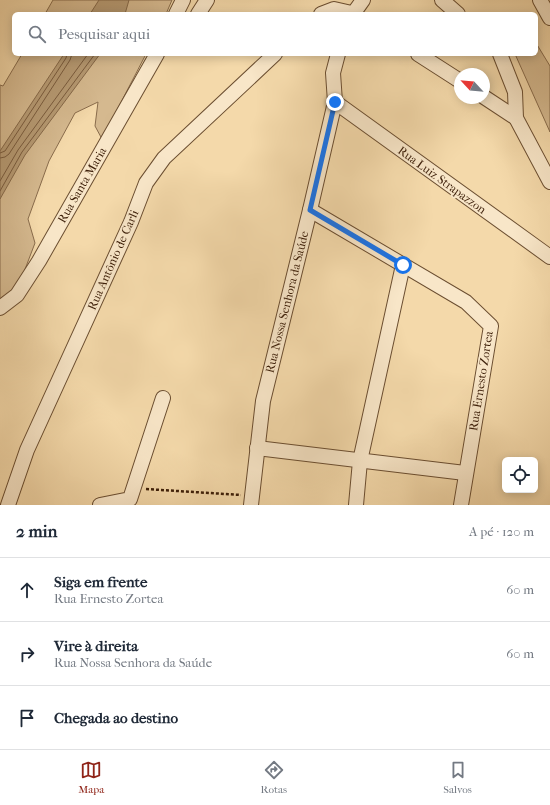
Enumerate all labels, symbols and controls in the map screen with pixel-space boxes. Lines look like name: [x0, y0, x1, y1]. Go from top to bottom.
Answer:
search box: [12, 12, 538, 56]
icon: search: [26, 23, 48, 45]
text: Pesquisar aqui: [58, 25, 150, 43]
north arrow: [454, 68, 490, 104]
route end: [326, 93, 344, 111]
street label: Rua Luiz Strapazzon: [395, 143, 489, 217]
street label: Rua Santa Maria: [55, 144, 110, 225]
street label: Rua Antônio de Carli: [85, 207, 142, 312]
street label: Rua Nossa Senhora da Saúde: [263, 229, 311, 375]
route start: [394, 256, 412, 274]
street label: Rua Ernesto Zortea: [466, 330, 496, 432]
map controls: [502, 457, 538, 493]
button: locate: [502, 457, 538, 493]
text: 2 min: [16, 521, 57, 541]
text: A pé · 120 m: [469, 524, 534, 539]
text: Siga em frente: [54, 573, 147, 591]
icon: ahead: [16, 579, 38, 601]
text: 60 m: [506, 582, 534, 597]
text: Rua Ernesto Zortea: [54, 591, 164, 606]
text: Vire à direita: [54, 637, 138, 655]
icon: right: [16, 643, 38, 665]
text: 60 m: [506, 646, 534, 661]
text: Rua Nossa Senhora da Saúde: [54, 655, 212, 670]
icon: arrive: [16, 707, 38, 729]
text: Chegada ao destino: [54, 709, 178, 727]
tab: Mapa: [78, 759, 104, 796]
tab: Rotas: [261, 759, 287, 796]
tab: Salvos: [443, 759, 472, 796]

